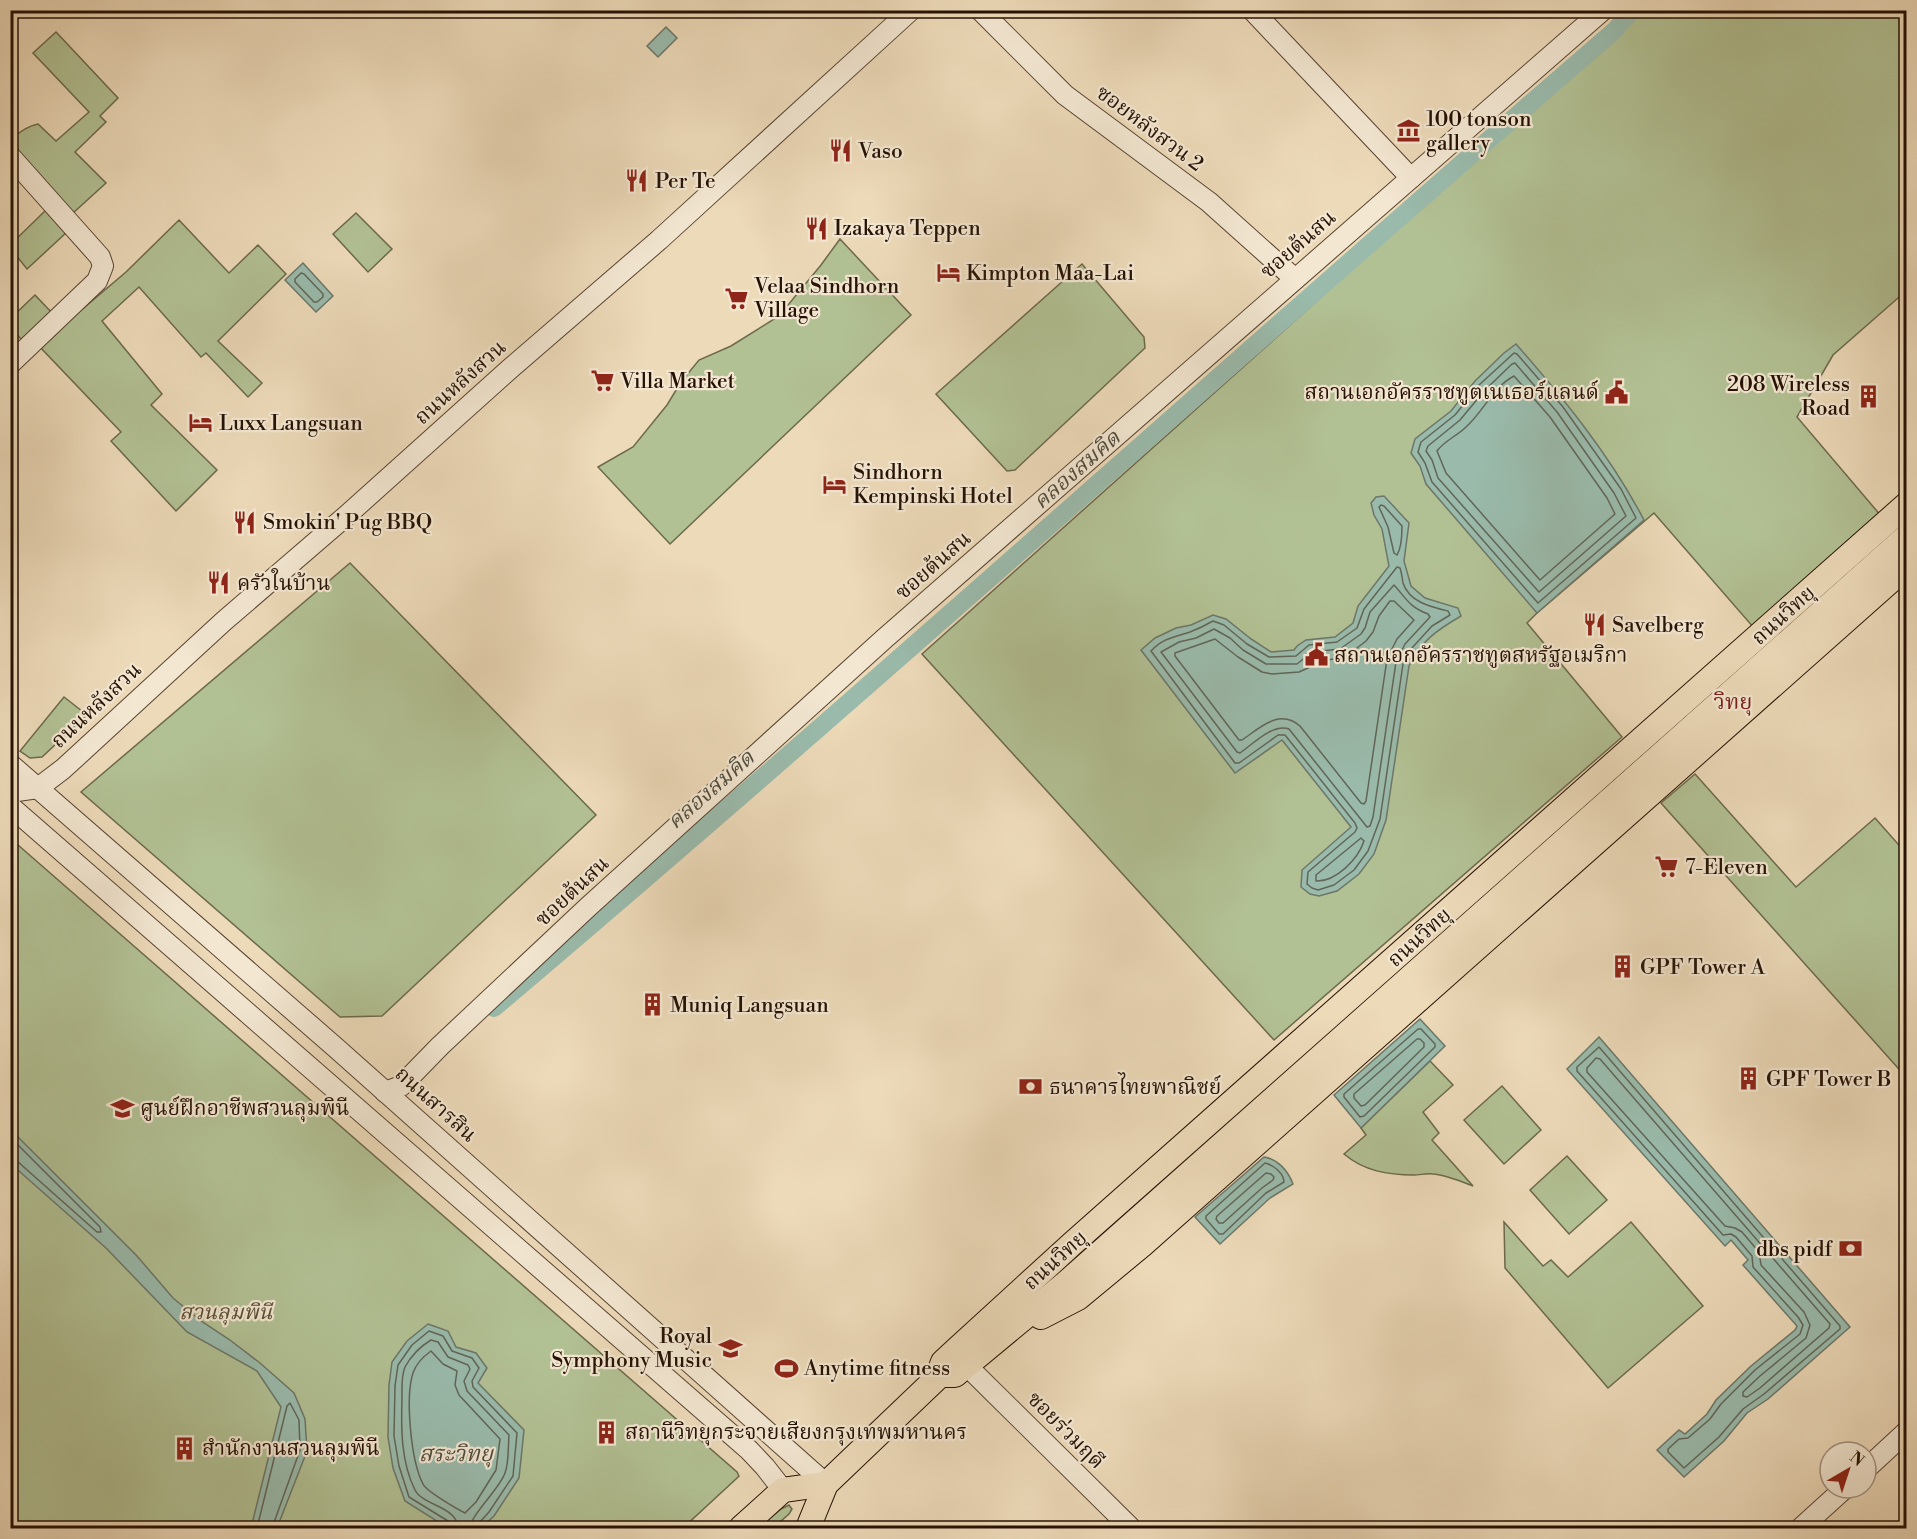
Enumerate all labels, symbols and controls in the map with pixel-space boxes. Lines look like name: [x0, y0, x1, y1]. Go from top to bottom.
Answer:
street label: ซอยหลังสวน 2: [1091, 80, 1208, 178]
place label: 100 tonson gallery: [1426, 107, 1532, 157]
museum icon: 100 tonson gallery: [1395, 118, 1421, 144]
restaurant icon: Vaso: [827, 138, 853, 164]
place label: Vaso: [857, 139, 903, 165]
restaurant icon: Per Te: [624, 168, 650, 194]
place label: Per Te: [655, 169, 716, 195]
street label: ซอยต้นสน: [1256, 205, 1342, 285]
restaurant icon: Izakaya Teppen: [803, 215, 829, 241]
place label: Izakaya Teppen: [834, 216, 981, 242]
hotel icon: Kimpton Maa-Lai: [935, 260, 961, 286]
place label: Kimpton Maa-Lai: [966, 261, 1134, 287]
place label: Velaa Sindhorn Village: [753, 274, 900, 324]
supermarket icon: Velaa Sindhorn Village: [723, 285, 749, 311]
street label: ถนนหลังสวน: [409, 335, 512, 431]
supermarket icon: Villa Market: [589, 368, 615, 394]
place label: Villa Market: [619, 369, 736, 395]
place label: 208 Wireless Road: [1727, 372, 1850, 422]
place label: สถานเอกอัครราชทูตเนเธอร์แลนด์: [1304, 379, 1599, 406]
public building icon: สถานเอกอัครราชทูตเนเธอร์แลนด์: [1604, 379, 1630, 405]
building icon: 208 Wireless Road: [1855, 383, 1881, 409]
hotel icon: Luxx Langsuan: [188, 410, 214, 436]
place label: Luxx Langsuan: [219, 411, 363, 437]
water label: คลองสมคิด: [1028, 424, 1127, 515]
place label: Sindhorn Kempinski Hotel: [853, 460, 1013, 510]
hotel icon: Sindhorn Kempinski Hotel: [822, 471, 848, 497]
restaurant icon: Smokin' Pug BBQ: [232, 509, 258, 535]
place label: Smokin' Pug BBQ: [263, 510, 432, 536]
street label: ซอยต้นสน: [891, 526, 977, 606]
place label: ครัวในบ้าน: [237, 568, 330, 597]
restaurant icon: ครัวในบ้าน: [206, 570, 232, 596]
street label: ถนนวิทยุ: [1746, 580, 1821, 651]
restaurant icon: Savelberg: [1581, 612, 1607, 638]
place label: Savelberg: [1612, 613, 1704, 639]
public building icon: สถานเอกอัครราชทูตสหรัฐอเมริกา: [1303, 642, 1329, 668]
place label: สถานเอกอัครราชทูตสหรัฐอเมริกา: [1334, 643, 1627, 669]
street label: ถนนหลังสวน: [46, 657, 147, 754]
district label: วิทยุ: [1714, 689, 1752, 716]
water label: คลองสมคิด: [662, 744, 761, 835]
street label: ซอยต้นสน: [530, 851, 615, 932]
supermarket icon: 7-Eleven: [1654, 854, 1680, 880]
place label: 7-Eleven: [1685, 855, 1768, 881]
street label: ถนนวิทยุ: [1382, 902, 1457, 973]
building icon: GPF Tower A: [1609, 954, 1635, 980]
place label: GPF Tower A: [1640, 955, 1766, 981]
building icon: Muniq Langsuan: [639, 992, 665, 1018]
place label: Muniq Langsuan: [670, 993, 829, 1019]
street label: ถนนสารสิน: [389, 1061, 482, 1148]
building icon: GPF Tower B: [1735, 1066, 1761, 1092]
place label: GPF Tower B: [1766, 1067, 1891, 1093]
place label: ธนาคารไทยพาณิชย์: [1049, 1072, 1221, 1101]
bank icon: ธนาคารไทยพาณิชย์: [1018, 1074, 1044, 1100]
school or university icon: ศูนย์ฝึกอาชีพสวนลุมพินี: [109, 1095, 135, 1121]
place label: ศูนย์ฝึกอาชีพสวนลุมพินี: [140, 1095, 350, 1122]
street label: ถนนวิทยุ: [1018, 1225, 1093, 1296]
bank icon: dbs pidf: [1837, 1236, 1863, 1262]
place label: dbs pidf: [1756, 1237, 1833, 1263]
park label: สวนลุมพินี: [180, 1300, 274, 1326]
place label: Royal Symphony Music: [551, 1324, 712, 1374]
school or university icon: Royal Symphony Music: [717, 1335, 743, 1361]
sports icon: Anytime fitness: [773, 1355, 799, 1381]
place label: Anytime fitness: [803, 1356, 950, 1382]
street label: ซอยร่วมฤดี: [1021, 1387, 1109, 1475]
building icon: สถานีวิทยุกระจายเสียงกรุงเทพมหานคร: [594, 1419, 620, 1445]
place label: สถานีวิทยุกระจายเสียงกรุงเทพมหานคร: [625, 1420, 967, 1446]
building icon: สำนักงานสวนลุมพินี: [171, 1435, 197, 1461]
place label: สำนักงานสวนลุมพินี: [202, 1436, 380, 1462]
north arrow: [1818, 1440, 1878, 1500]
water label: สระวิทยุ: [419, 1441, 495, 1468]
text: N: [1846, 1447, 1868, 1471]

